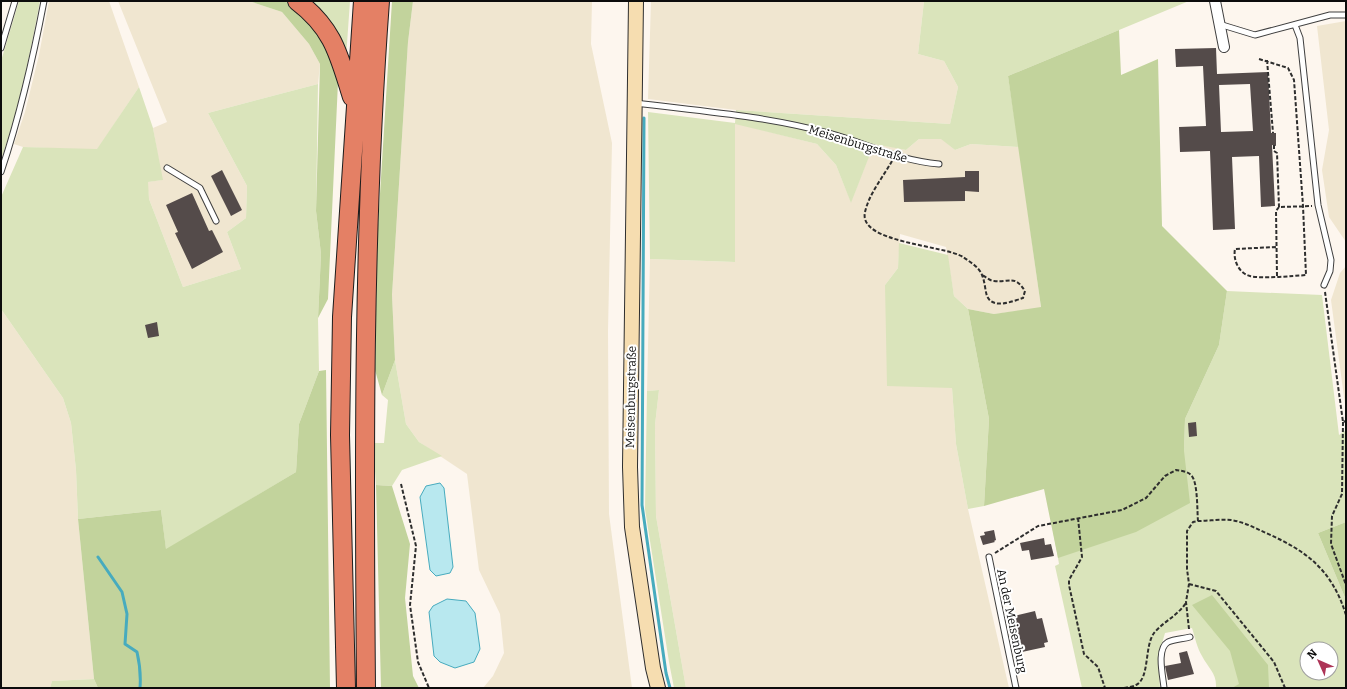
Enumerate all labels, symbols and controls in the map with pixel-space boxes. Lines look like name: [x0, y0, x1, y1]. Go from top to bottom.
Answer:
street label: Meisenburgstraße: [807, 122, 909, 166]
street label: Meisenburgstraße: [623, 346, 639, 448]
street label: An der Meisenburg: [994, 568, 1030, 675]
north arrow: [1299, 641, 1339, 681]
text: N: [1305, 646, 1320, 662]

